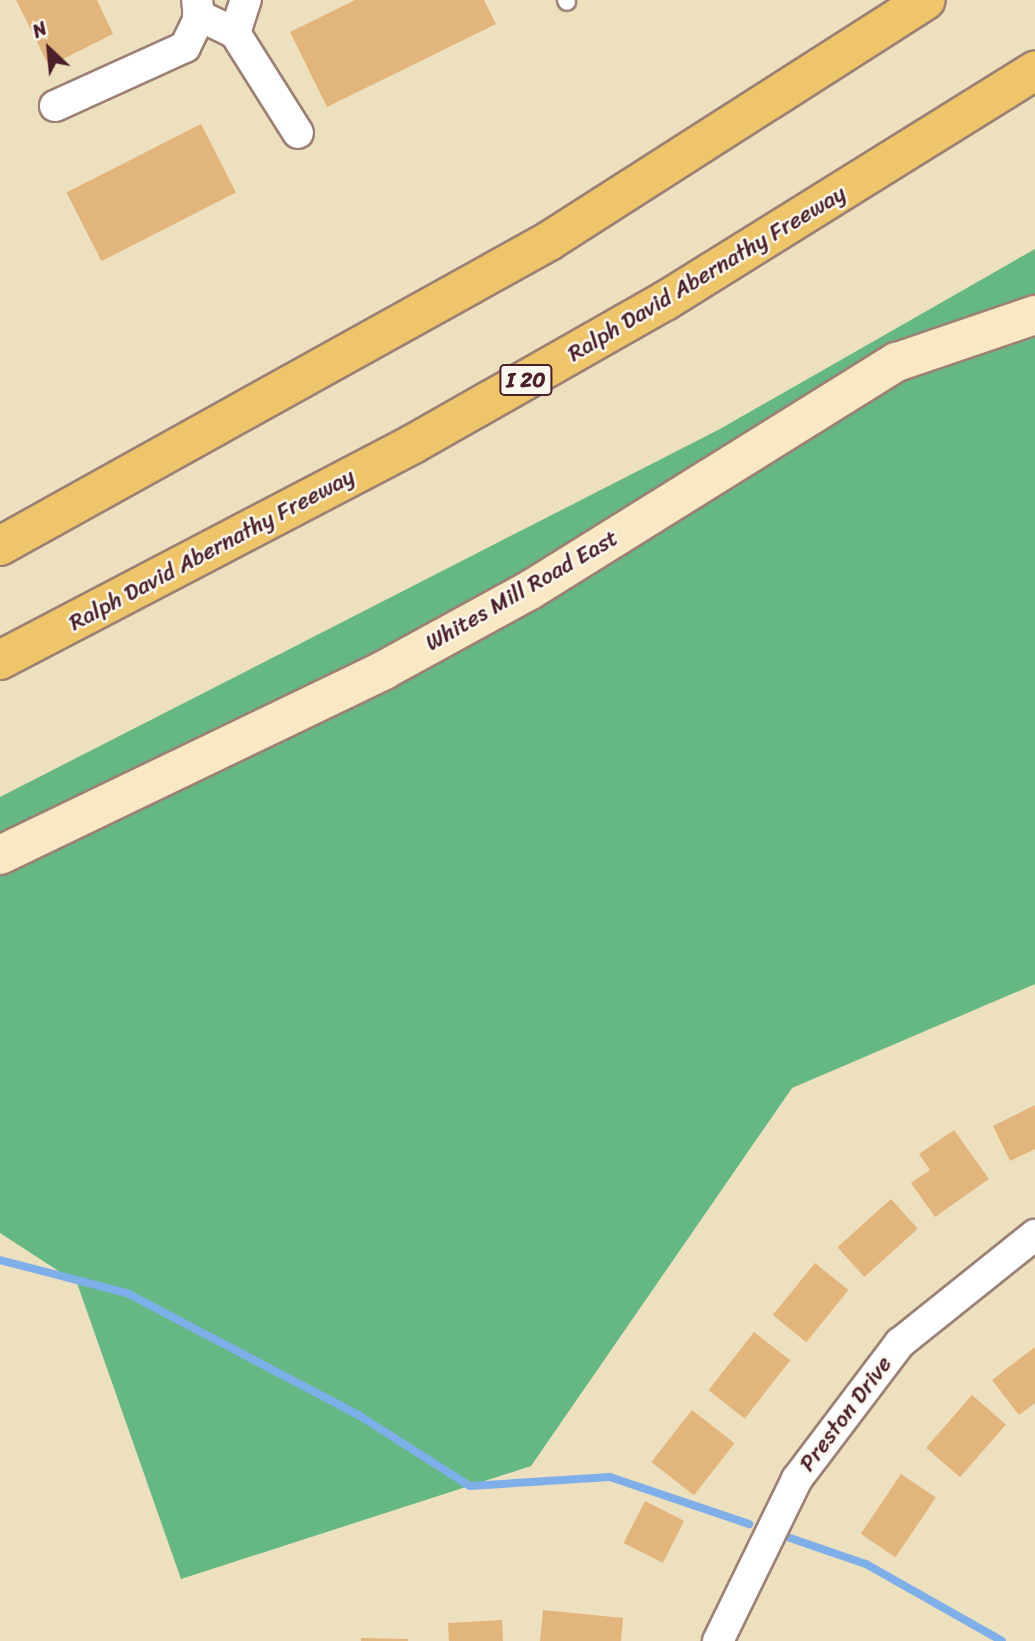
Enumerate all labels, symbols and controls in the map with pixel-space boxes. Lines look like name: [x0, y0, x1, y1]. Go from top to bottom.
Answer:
text: N: [26, 12, 53, 47]
north arrow: [14, 14, 84, 84]
street label: Ralph David Abernathy Freeway: [563, 180, 851, 368]
road number: I 20: [498, 362, 554, 398]
street label: Ralph David Abernathy Freeway: [64, 463, 360, 637]
street label: Whites Mill Road East: [421, 525, 623, 657]
street label: Preston Drive: [794, 1351, 898, 1477]

